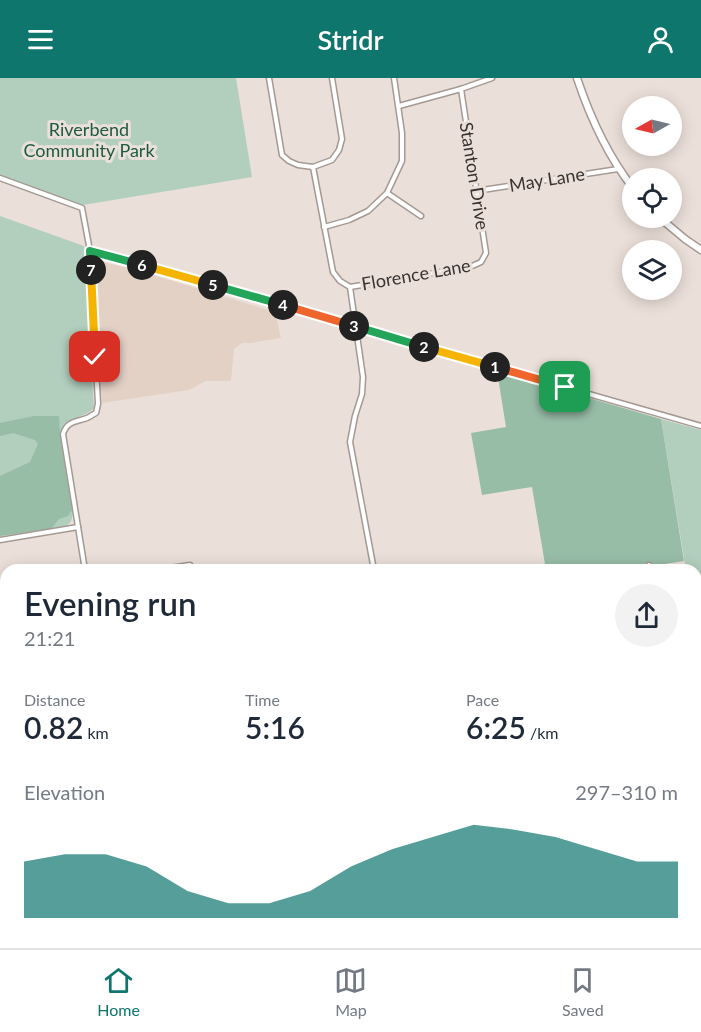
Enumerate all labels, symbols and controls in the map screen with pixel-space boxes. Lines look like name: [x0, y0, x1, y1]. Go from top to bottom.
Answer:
icon: menu: [24, 23, 57, 56]
text: Stridr: [318, 23, 383, 56]
icon: person: [644, 23, 677, 56]
north arrow: [622, 96, 682, 156]
map controls: [622, 96, 682, 300]
park label: Riverbend Community Park: [23, 118, 155, 161]
street label: Stanton Drive: [456, 120, 494, 231]
street label: May Lane: [507, 162, 586, 196]
button: locate: [622, 168, 682, 228]
button: layers: [622, 240, 682, 300]
pin: 6: [127, 250, 157, 280]
street label: Florence Lane: [360, 254, 472, 294]
pin: 7: [76, 255, 106, 285]
text: 6: [137, 255, 147, 274]
text: 7: [86, 260, 96, 279]
pin: 5: [198, 270, 228, 300]
text: 5: [208, 275, 218, 294]
pin: 4: [268, 290, 298, 320]
text: 4: [278, 295, 288, 314]
pin: 3: [339, 311, 369, 341]
text: 3: [349, 316, 359, 335]
pin: [69, 331, 120, 382]
pin: 2: [409, 332, 439, 362]
text: 2: [419, 337, 429, 356]
icon: check: [78, 340, 111, 373]
pin: 1: [480, 352, 510, 382]
text: 1: [490, 357, 500, 376]
pin: [539, 361, 590, 412]
icon: arrive: [548, 370, 581, 403]
text: Evening run: [24, 583, 197, 623]
button: share: [615, 584, 678, 647]
text: 21:21: [24, 626, 75, 650]
text: Distance: [24, 690, 85, 709]
text: Time: [245, 690, 280, 709]
text: Pace: [466, 690, 499, 709]
text: 0.82: [24, 709, 83, 745]
text: 5:16: [245, 709, 305, 745]
text: 6:25: [466, 709, 526, 745]
text: km: [83, 723, 109, 742]
text: /km: [526, 723, 558, 742]
text: Elevation: [24, 780, 105, 804]
text: 297–310 m: [575, 780, 678, 804]
tab: Home: [97, 964, 140, 1019]
tab: Map: [334, 964, 367, 1019]
tab: Saved: [562, 964, 604, 1019]

